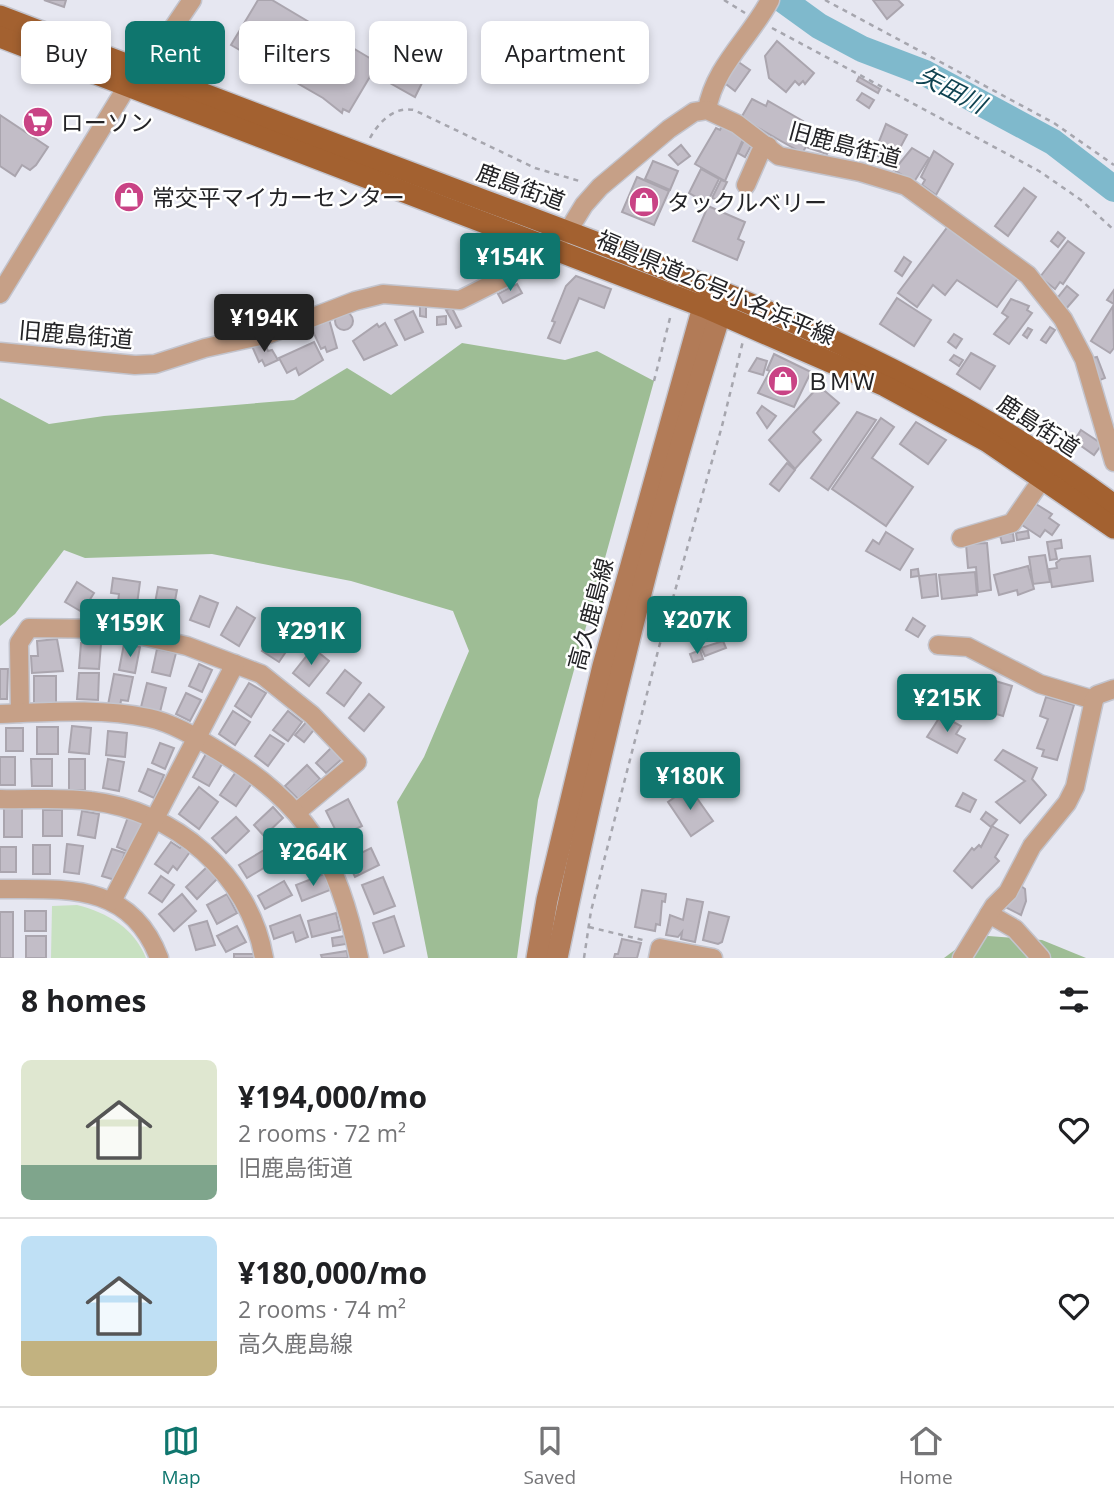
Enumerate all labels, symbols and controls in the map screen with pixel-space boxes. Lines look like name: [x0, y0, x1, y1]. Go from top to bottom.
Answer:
chip: Buy: [21, 21, 111, 84]
chip: Rent: [125, 21, 225, 84]
chip: Filters: [239, 21, 355, 84]
chip: New: [369, 21, 467, 84]
chip: Apartment: [481, 21, 649, 84]
water label: 矢田川: [912, 58, 994, 121]
supermarket icon: ローソン: [21, 105, 55, 139]
place label: ローソン: [61, 106, 153, 138]
street label: 旧鹿島街道: [785, 114, 905, 174]
street label: 鹿島街道: [472, 155, 570, 217]
shop icon: 常交平マイカーセンター: [112, 180, 146, 214]
place label: 常交平マイカーセンター: [152, 181, 405, 213]
shop icon: タックルベリー: [627, 185, 661, 219]
place label: タックルベリー: [667, 186, 827, 218]
street label: 福島県道26号小名浜平線: [592, 222, 840, 352]
pin: ¥154K: [461, 233, 559, 293]
text: ¥154K: [476, 240, 544, 272]
pin: ¥194K: [215, 294, 313, 354]
text: ¥194K: [230, 301, 298, 333]
street label: 旧鹿島街道: [17, 313, 135, 355]
shop icon: ＢＭＷ: [766, 364, 800, 398]
place label: ＢＭＷ: [806, 365, 875, 397]
street label: 鹿島街道: [992, 387, 1086, 463]
street label: 高久鹿島線: [560, 554, 620, 674]
pin: ¥207K: [648, 596, 746, 656]
pin: ¥159K: [81, 600, 179, 659]
text: ¥207K: [663, 603, 731, 635]
text: ¥159K: [96, 606, 164, 638]
pin: ¥291K: [262, 608, 360, 667]
text: ¥291K: [277, 614, 345, 646]
pin: ¥215K: [898, 674, 996, 734]
text: ¥215K: [913, 681, 981, 713]
pin: ¥180K: [641, 752, 739, 812]
text: ¥180K: [656, 759, 724, 791]
pin: ¥264K: [264, 828, 362, 888]
text: ¥264K: [279, 835, 347, 867]
text: 8 homes: [21, 980, 146, 1021]
icon: filters: [1055, 981, 1093, 1019]
text: ¥194,000/mo: [238, 1076, 427, 1117]
icon: home: [77, 1088, 161, 1172]
icon: heart: [1055, 1111, 1093, 1149]
text: 2 rooms · 72 m²: [238, 1117, 406, 1149]
text: 旧鹿島街道: [238, 1151, 353, 1183]
text: ¥180,000/mo: [238, 1252, 427, 1293]
icon: home: [77, 1264, 161, 1348]
icon: heart: [1055, 1287, 1093, 1325]
text: 2 rooms · 74 m²: [238, 1293, 406, 1325]
text: 高久鹿島線: [238, 1327, 353, 1359]
tab: Map: [161, 1422, 201, 1490]
tab: Saved: [523, 1422, 576, 1490]
tab: Home: [899, 1422, 953, 1490]

